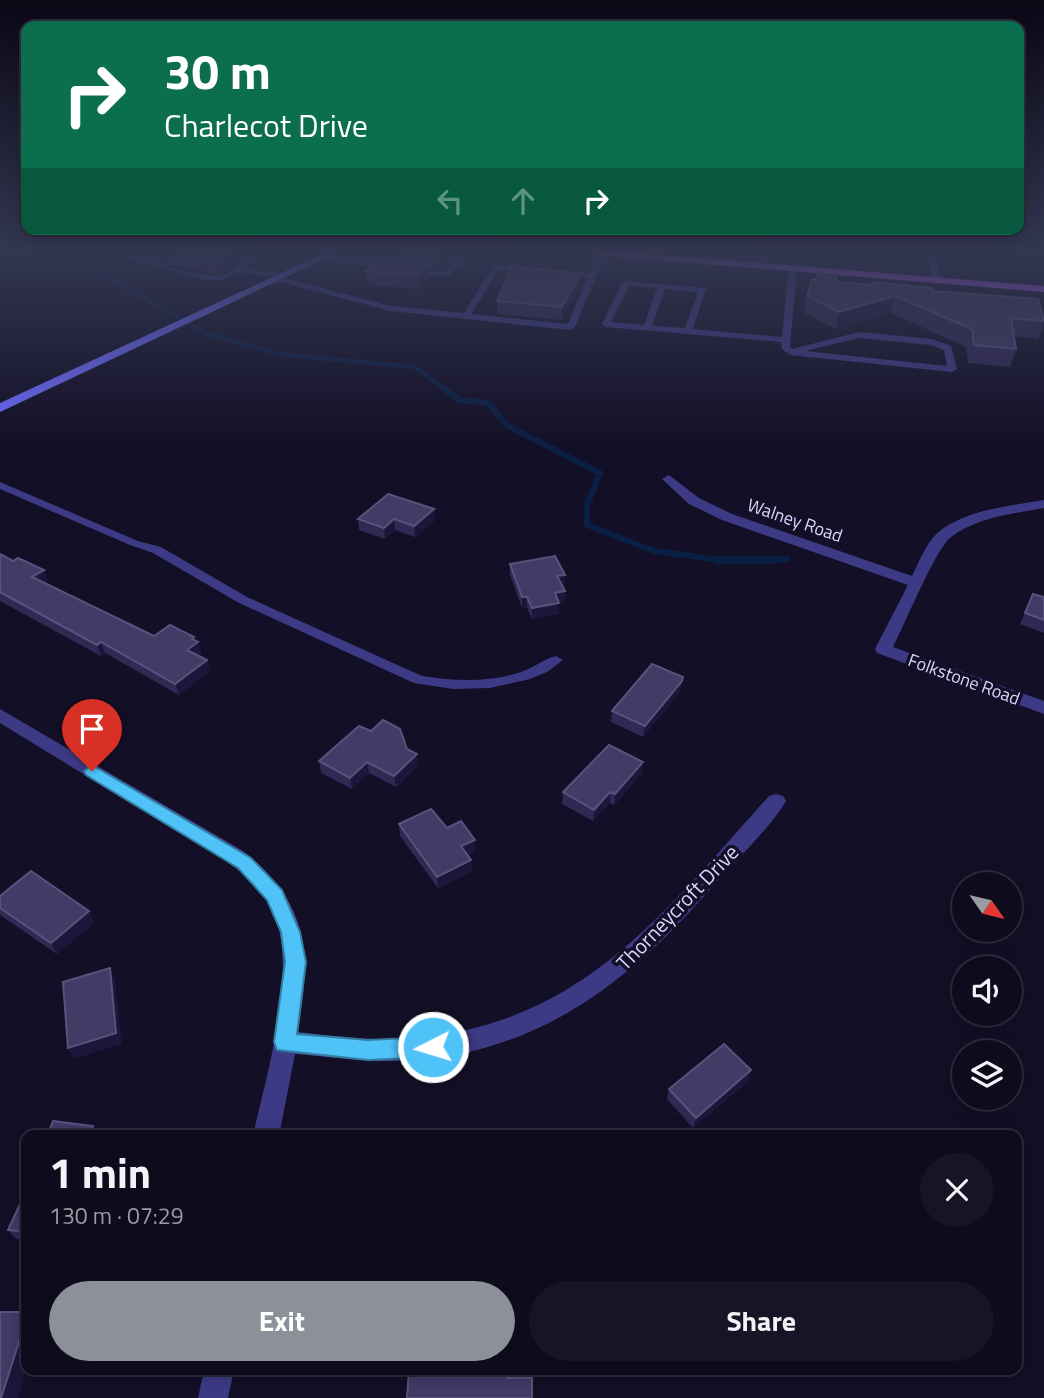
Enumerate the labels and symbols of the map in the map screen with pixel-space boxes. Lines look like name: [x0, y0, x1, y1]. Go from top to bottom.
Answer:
street label: Walney Road: [744, 491, 846, 549]
street label: Folkstone Road: [904, 646, 1024, 712]
pin: [62, 699, 122, 771]
street label: Thorneycroft Drive: [608, 837, 746, 977]
north arrow: [952, 872, 1022, 942]
position arrow: [396, 1010, 470, 1084]

